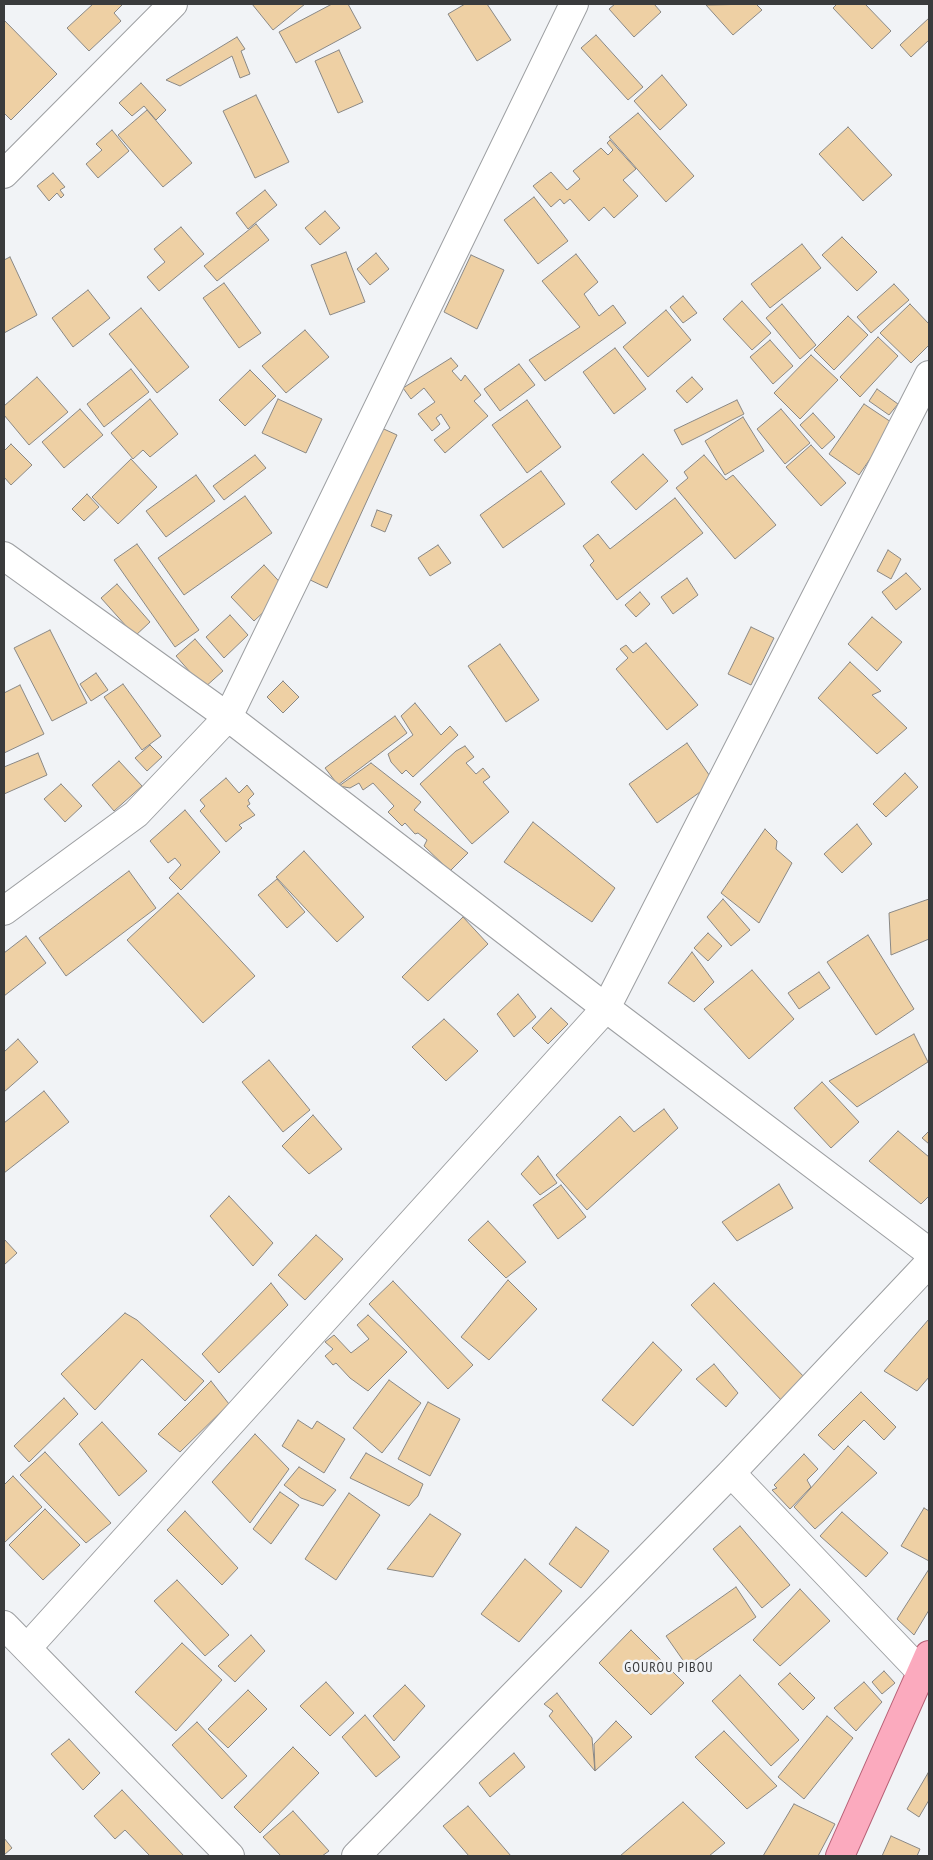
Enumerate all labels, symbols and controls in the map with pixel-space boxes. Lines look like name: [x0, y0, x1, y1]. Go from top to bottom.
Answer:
district label: GOUROU PIBOU: [623, 1660, 715, 1676]

